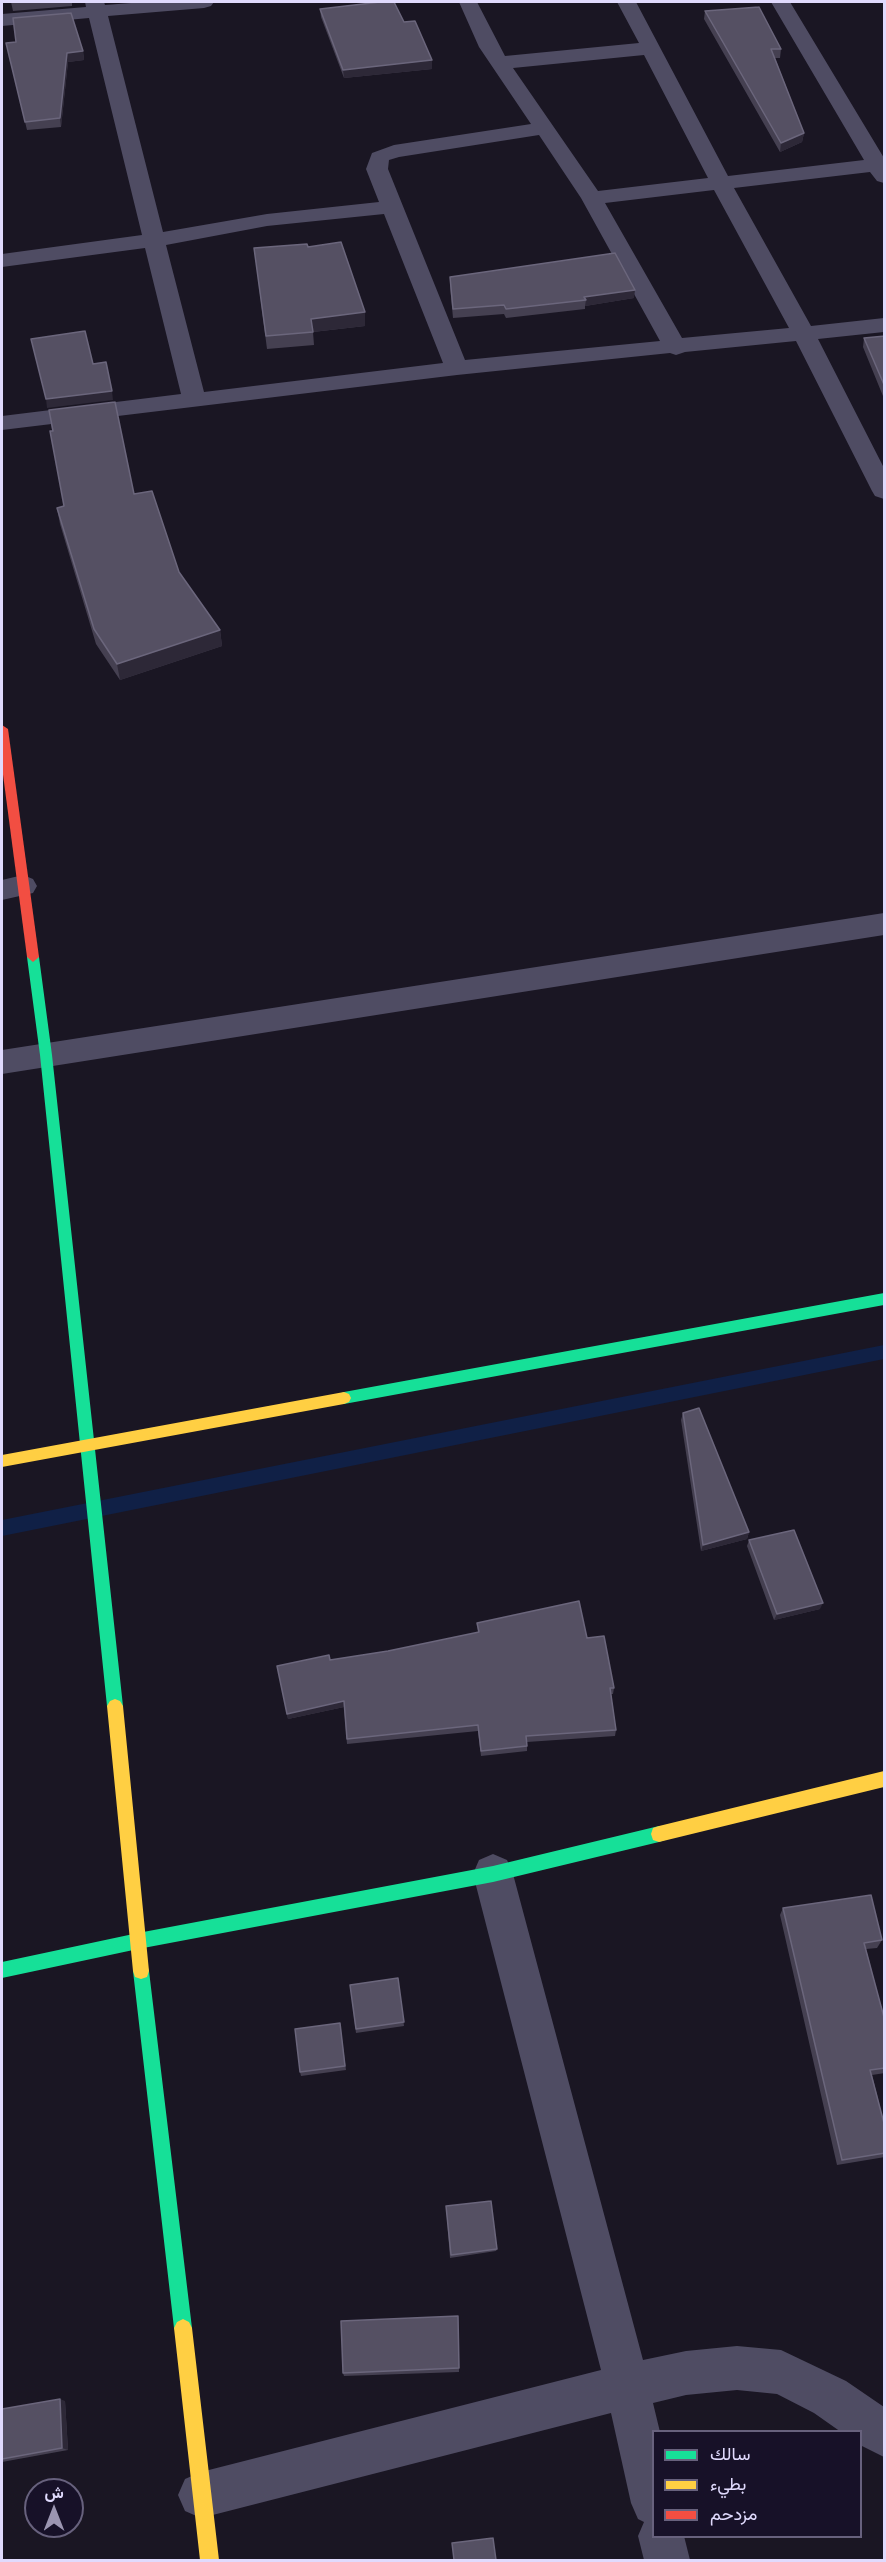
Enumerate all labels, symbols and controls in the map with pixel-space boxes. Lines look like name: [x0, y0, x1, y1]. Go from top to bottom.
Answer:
legend: [652, 2430, 862, 2538]
text: سالك: [710, 2441, 750, 2465]
text: بطيء: [710, 2471, 746, 2495]
north arrow: [24, 2478, 84, 2538]
text: ش: [44, 2481, 64, 2503]
text: مزدحم: [710, 2501, 757, 2525]

